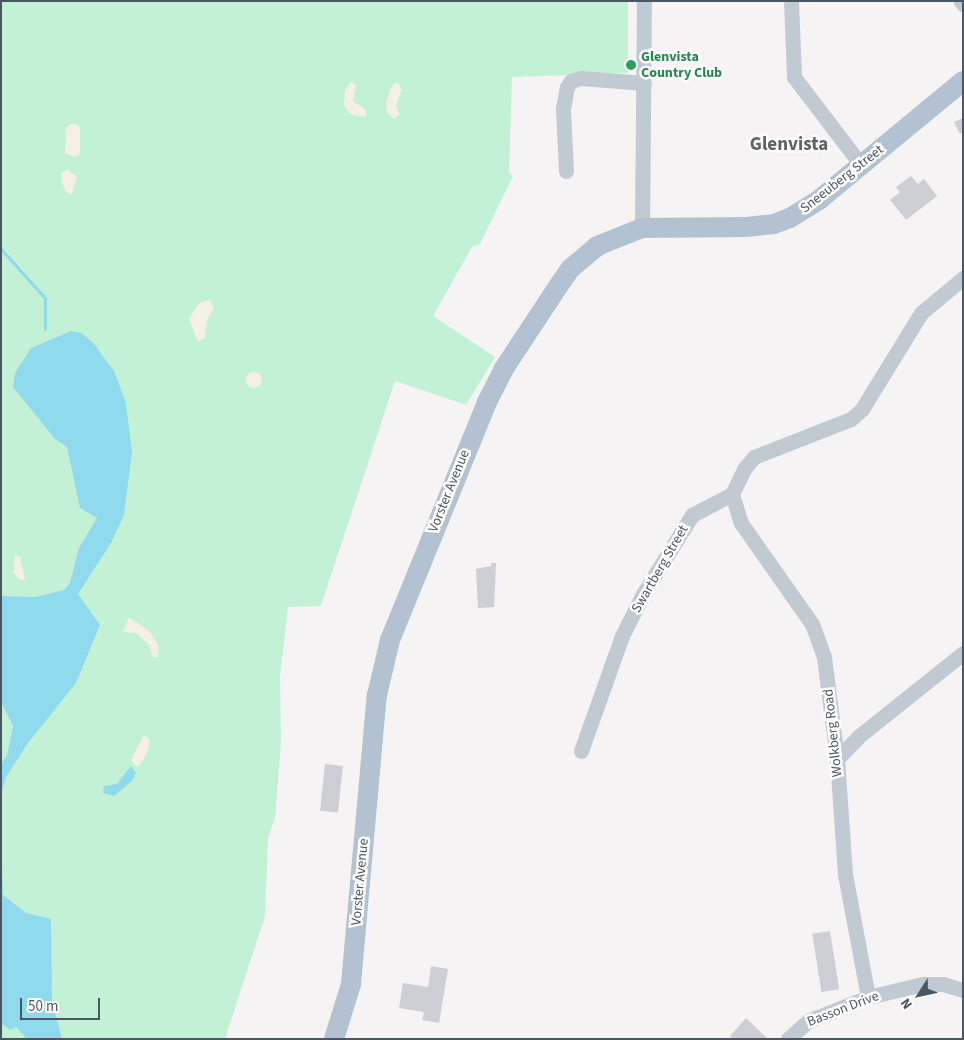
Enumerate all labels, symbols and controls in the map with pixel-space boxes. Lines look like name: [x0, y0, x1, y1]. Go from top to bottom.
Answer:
place label: Glenvista Country Club: [641, 49, 722, 82]
marker: Glenvista Country Club: [625, 59, 637, 71]
district label: Glenvista: [750, 134, 828, 156]
street label: Sneeuberg Street: [797, 141, 887, 217]
street label: Vorster Avenue: [425, 447, 473, 535]
street label: Swartberg Street: [628, 522, 692, 616]
street label: Wolkberg Road: [820, 688, 846, 778]
street label: Vorster Avenue: [348, 838, 372, 926]
north arrow: [894, 970, 944, 1020]
scale bar: [22, 988, 102, 1020]
street label: Basson Drive: [805, 988, 881, 1030]
text: N: [896, 994, 918, 1013]
text: 50 m: [28, 996, 58, 1017]

